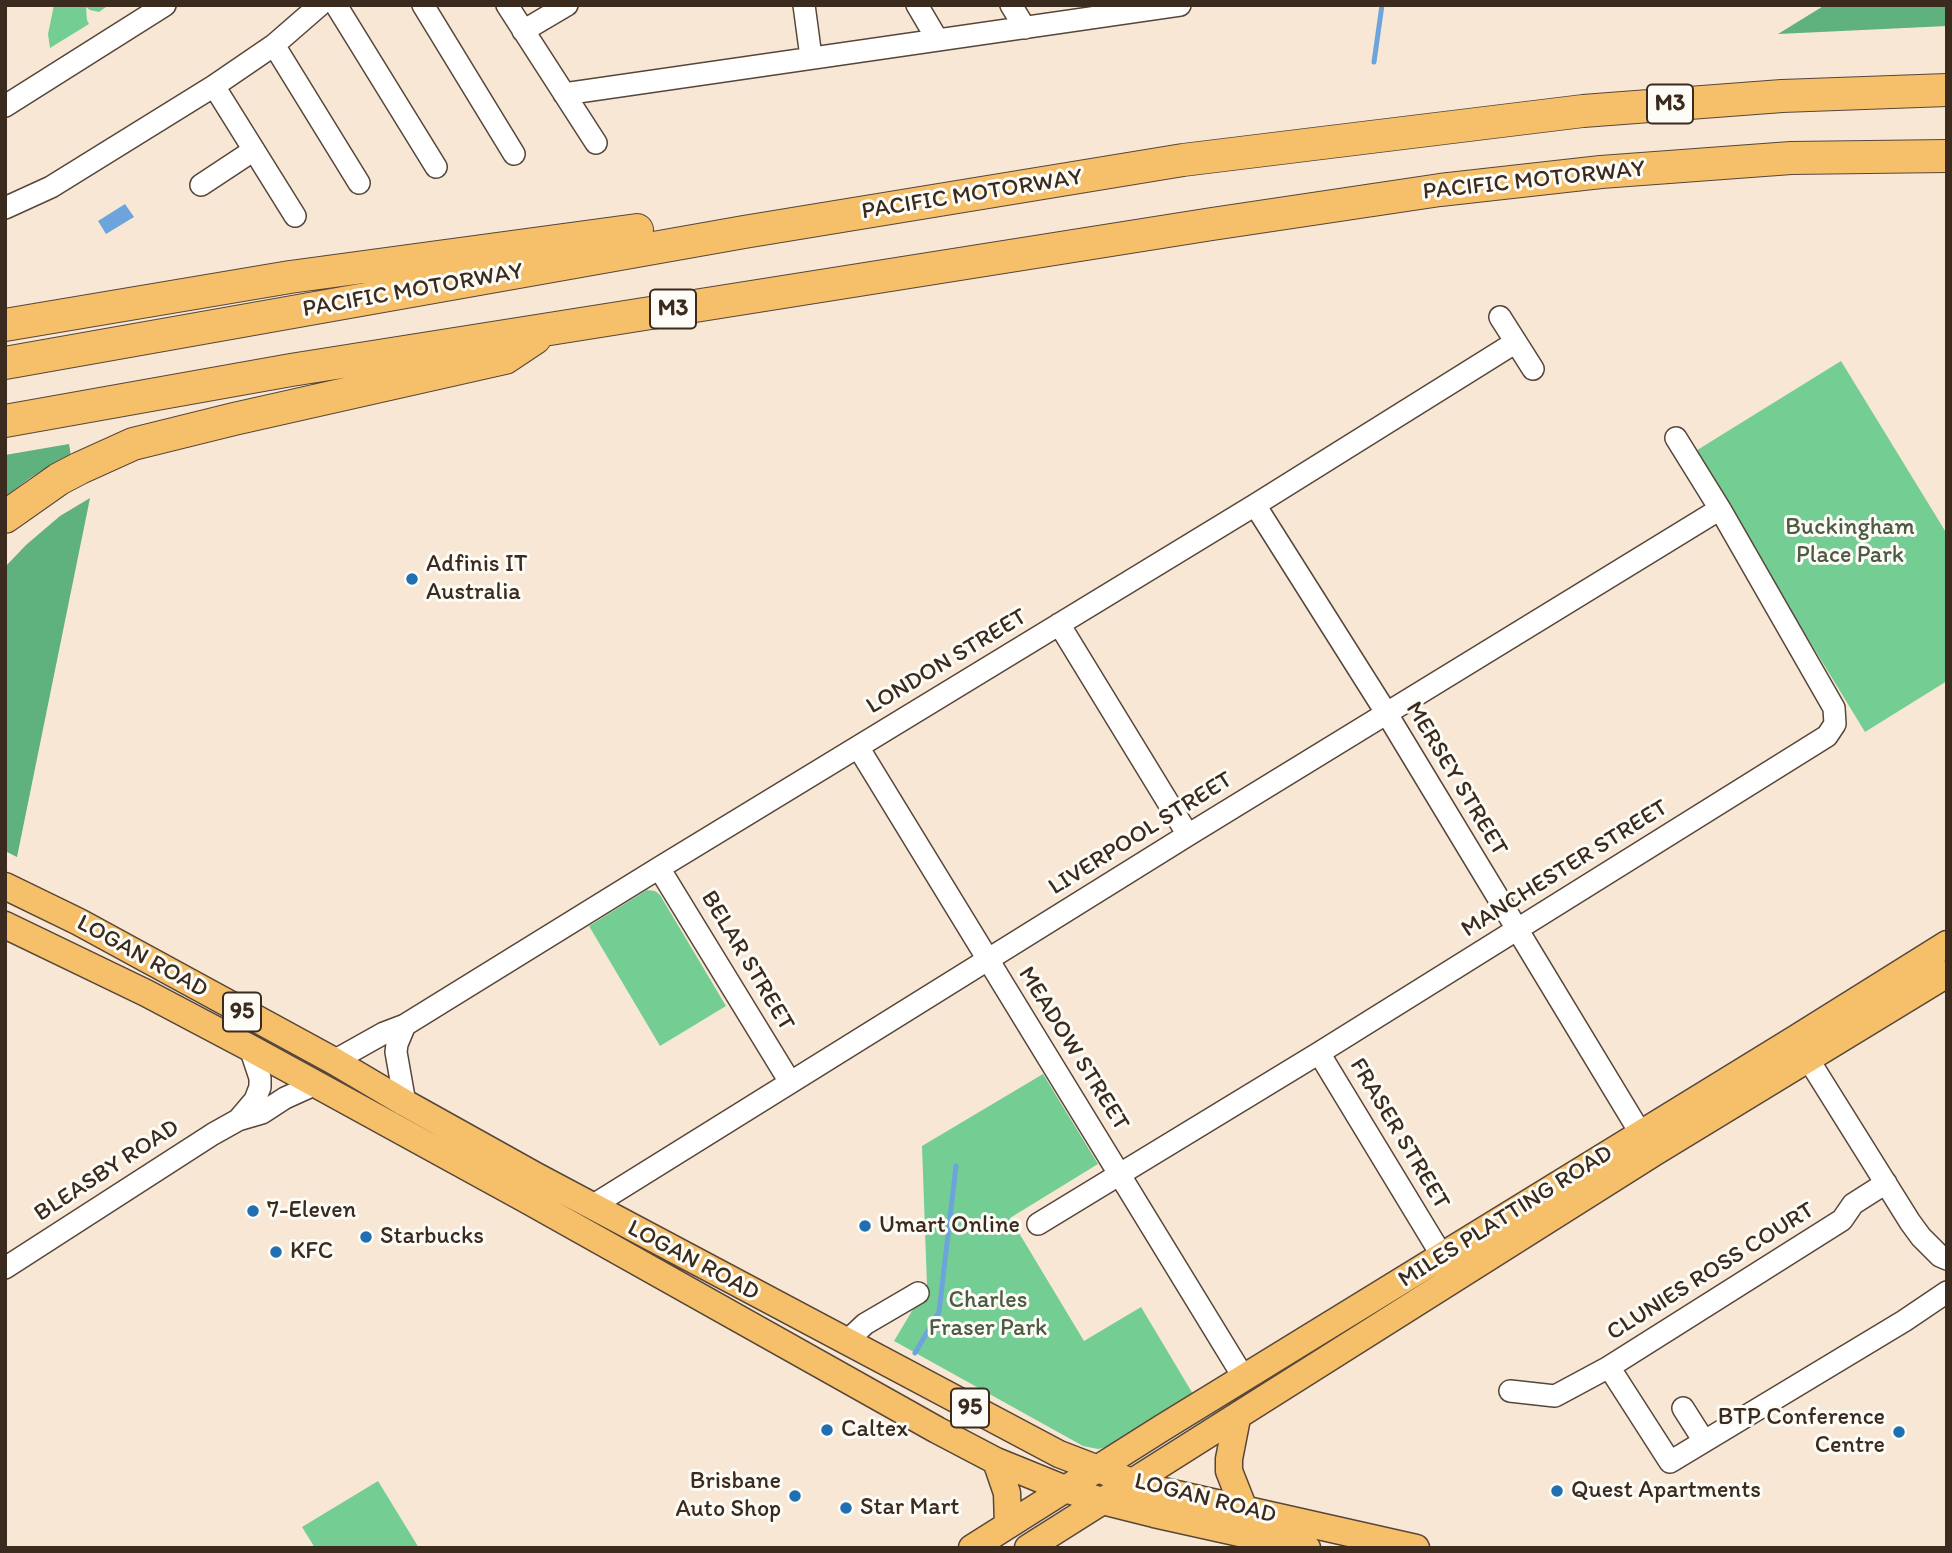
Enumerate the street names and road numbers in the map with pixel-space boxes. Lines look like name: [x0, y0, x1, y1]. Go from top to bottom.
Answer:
road number: M3: [1647, 85, 1693, 124]
street label: PACIFIC MOTORWAY: [1421, 155, 1647, 207]
street label: PACIFIC MOTORWAY: [859, 163, 1085, 227]
street label: PACIFIC MOTORWAY: [301, 257, 525, 325]
road number: M3: [650, 290, 696, 328]
street label: LONDON STREET: [862, 603, 1032, 721]
street label: MERSEY STREET: [1399, 697, 1513, 861]
street label: LIVERPOOL STREET: [1044, 766, 1238, 902]
street label: MANCHESTER STREET: [1456, 794, 1674, 944]
street label: BELAR STREET: [694, 886, 800, 1036]
street label: LOGAN ROAD: [72, 909, 212, 1005]
street label: MEADOW STREET: [1011, 962, 1135, 1136]
road number: 95: [223, 993, 261, 1032]
street label: FRASER STREET: [1343, 1053, 1455, 1215]
street label: BLEASBY ROAD: [29, 1114, 185, 1228]
street label: MILES PLATTING ROAD: [1394, 1139, 1618, 1295]
street label: CLUNIES ROSS COURT: [1602, 1196, 1820, 1348]
street label: LOGAN ROAD: [622, 1214, 764, 1308]
road number: 95: [951, 1388, 989, 1428]
street label: LOGAN ROAD: [1131, 1467, 1279, 1531]

